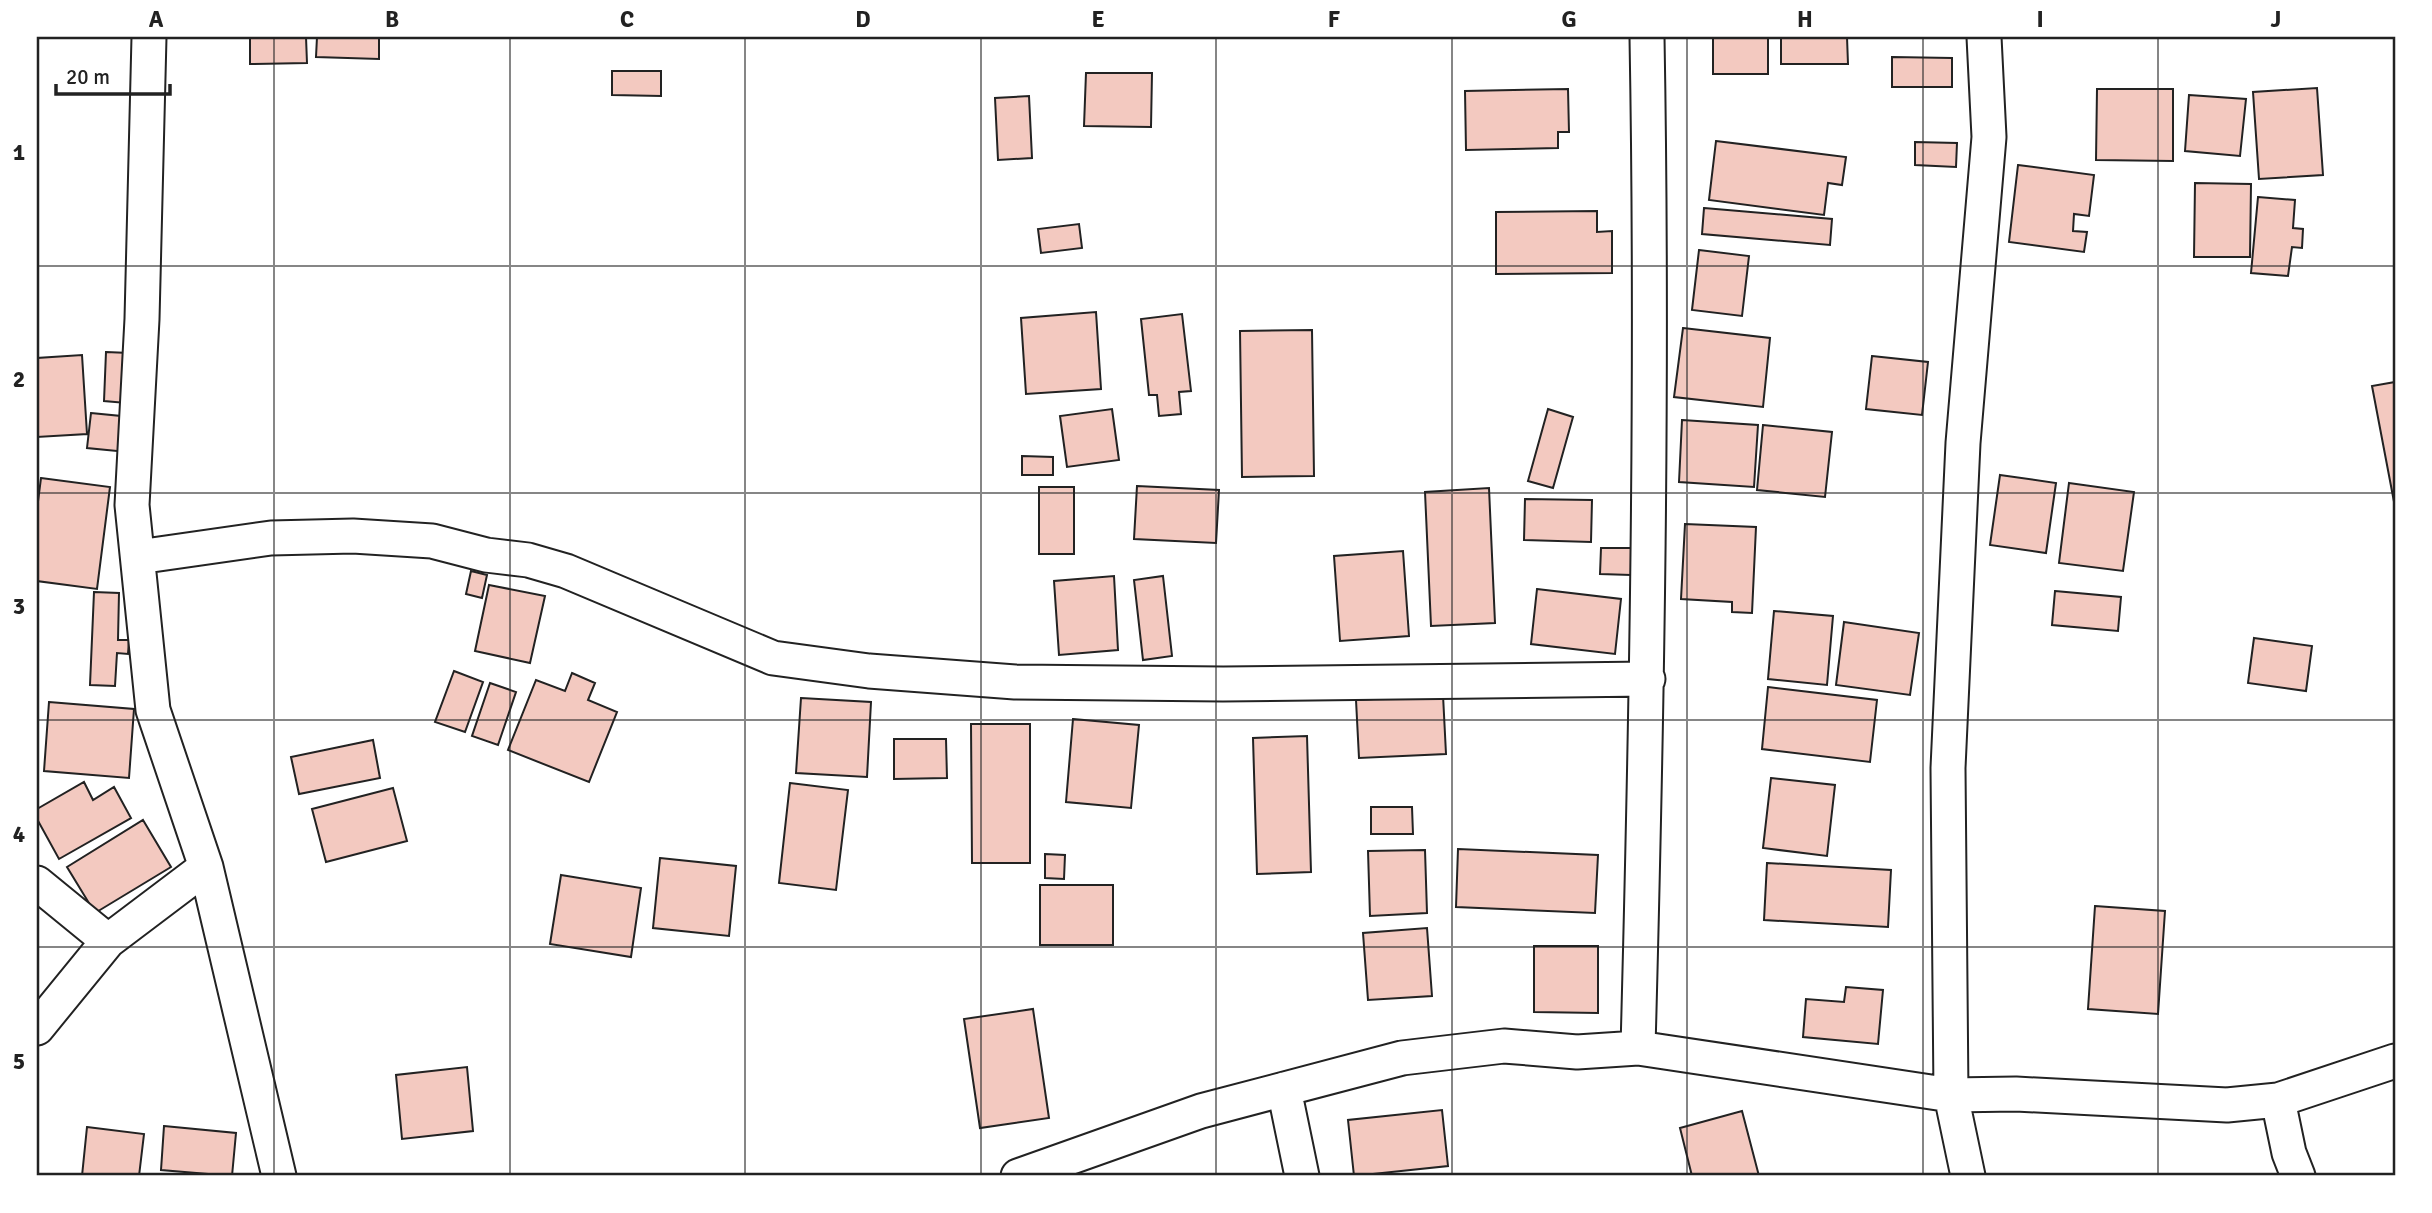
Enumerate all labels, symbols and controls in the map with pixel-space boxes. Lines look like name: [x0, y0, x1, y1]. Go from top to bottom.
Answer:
text: A: [149, 5, 164, 34]
text: B: [385, 5, 399, 34]
text: C: [620, 5, 634, 34]
text: D: [855, 5, 871, 34]
text: E: [1091, 5, 1105, 34]
text: F: [1328, 5, 1340, 34]
text: G: [1561, 5, 1577, 34]
text: H: [1797, 5, 1813, 34]
text: I: [2036, 5, 2044, 34]
text: J: [2271, 5, 2281, 34]
scale bar: [56, 52, 170, 96]
text: 20 m: [66, 64, 110, 90]
text: 1: [13, 138, 25, 167]
text: 2: [13, 365, 25, 394]
text: 3: [13, 592, 25, 621]
text: 4: [13, 820, 25, 849]
text: 5: [13, 1047, 25, 1076]

